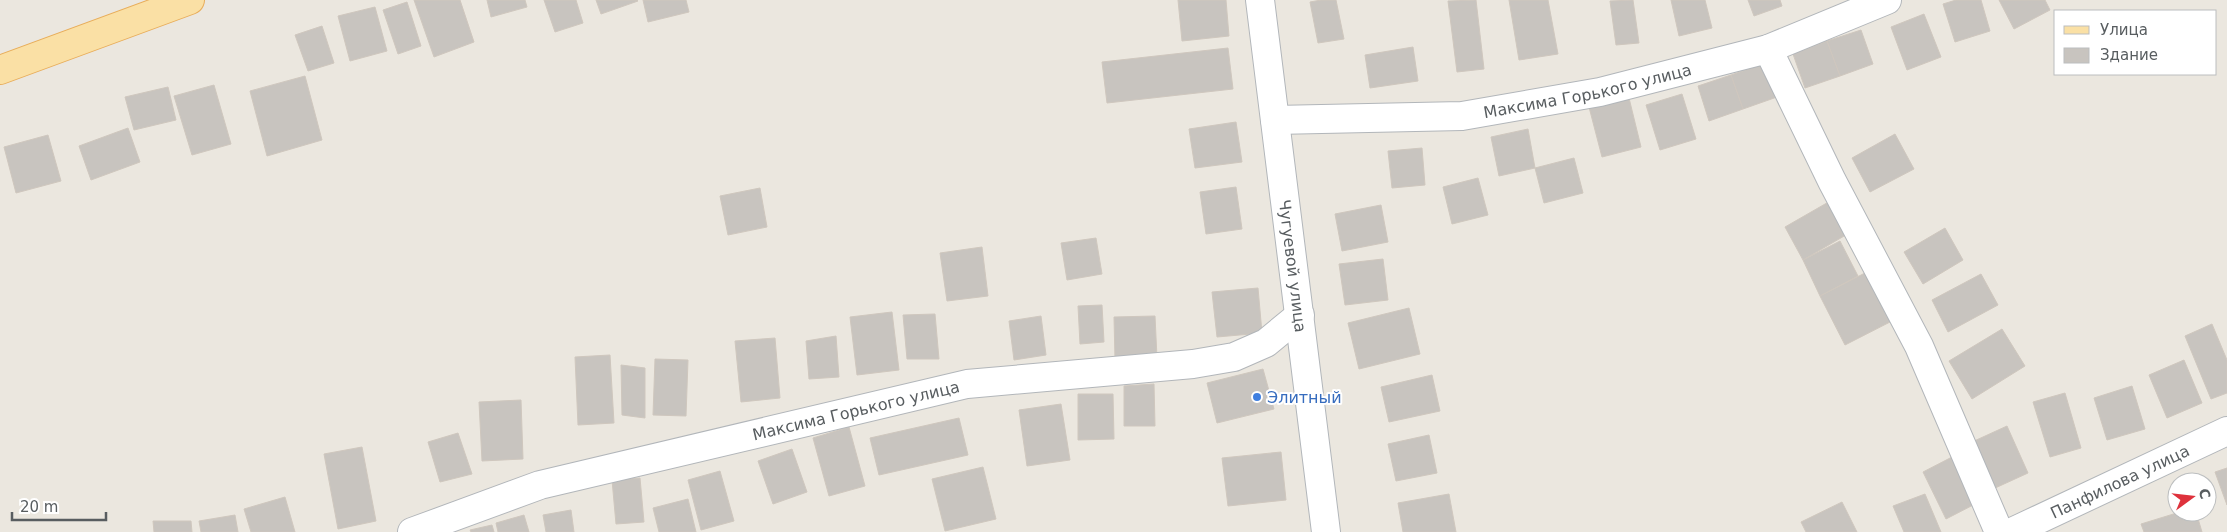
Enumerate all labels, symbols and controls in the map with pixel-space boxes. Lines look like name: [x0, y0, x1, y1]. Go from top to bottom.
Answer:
legend: [2054, 10, 2217, 75]
text: Улица: [2100, 21, 2148, 39]
text: Здание: [2100, 46, 2158, 64]
street label: Максима Горького улица: [1482, 60, 1694, 122]
street label: Чугуевой улица: [1275, 199, 1310, 334]
street label: Максима Горького улица: [751, 377, 961, 444]
place label: Элитный: [1267, 388, 1342, 407]
marker: Элитный: [1251, 391, 1263, 403]
street label: Панфилова улица: [2047, 441, 2193, 523]
north arrow: [2167, 472, 2217, 522]
text: С: [2195, 487, 2214, 501]
scale bar: [12, 490, 106, 522]
text: 20 m: [20, 498, 58, 516]

